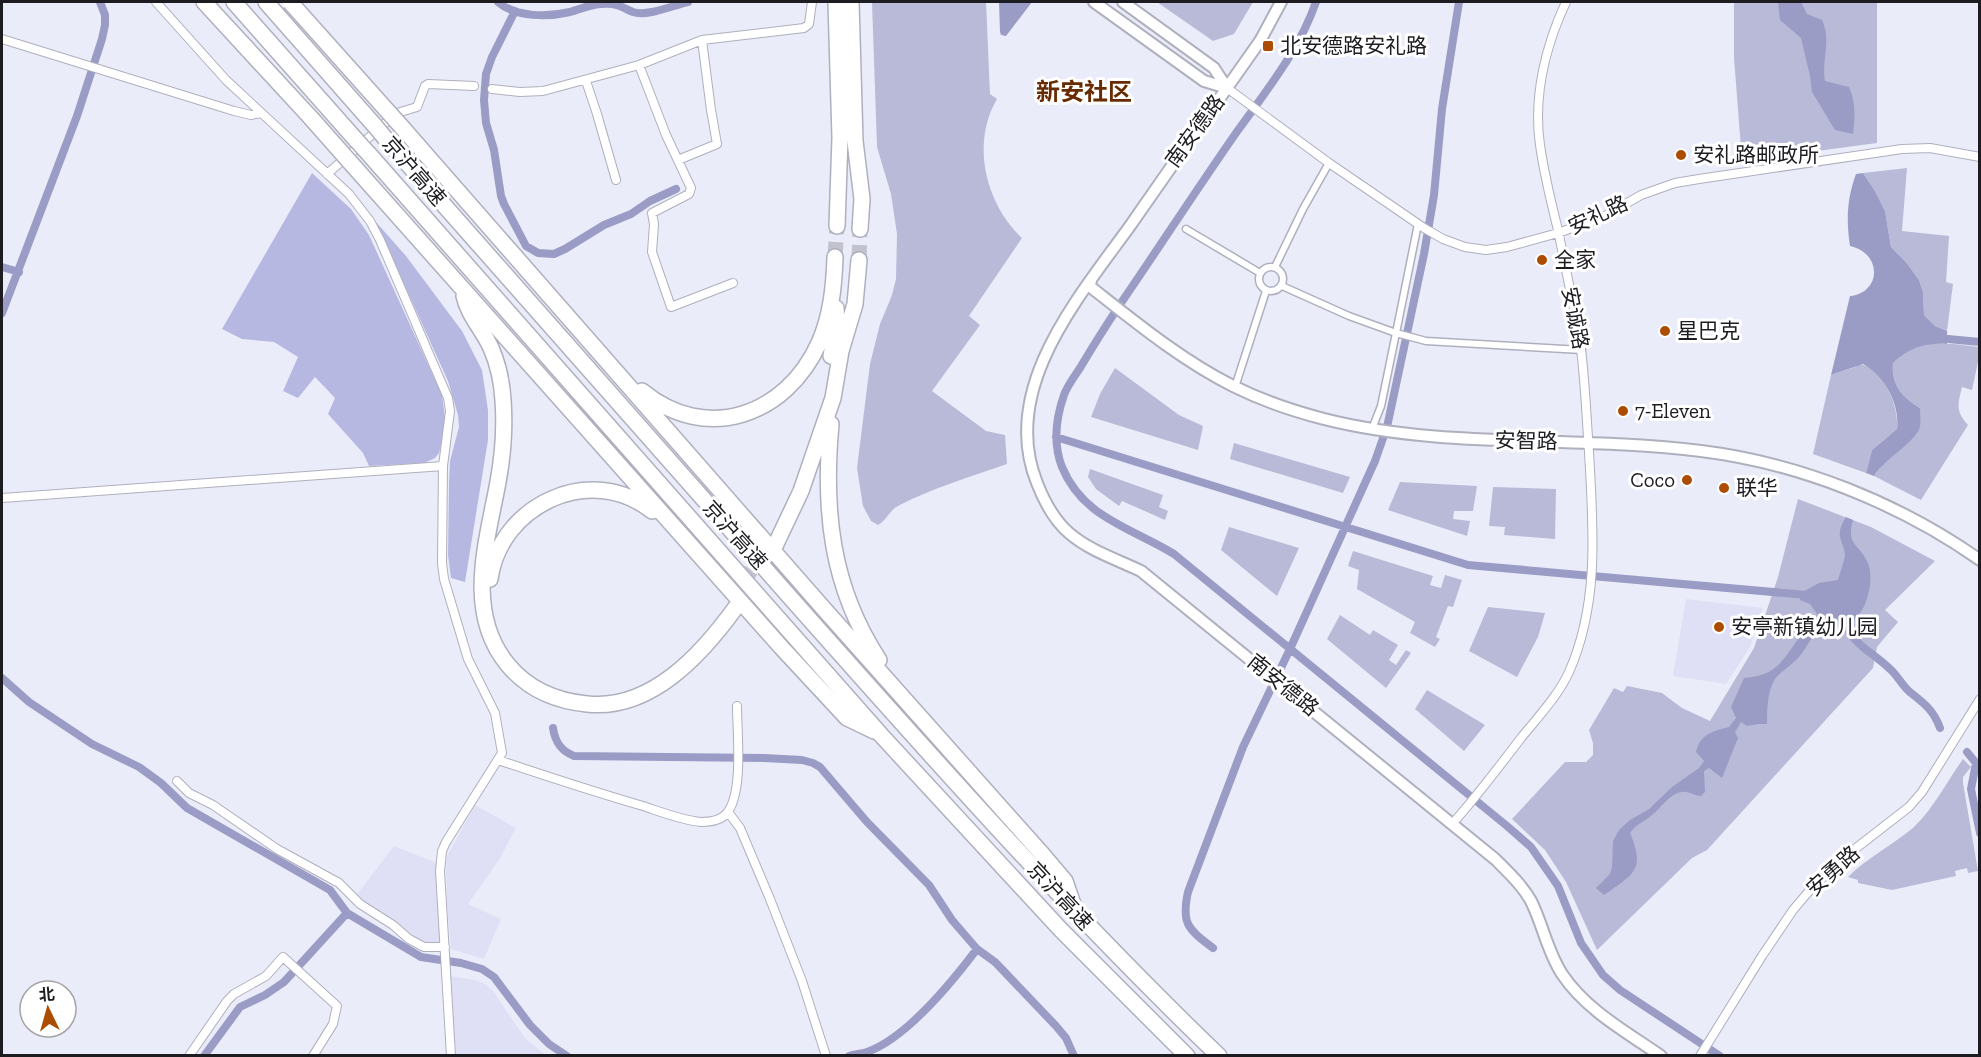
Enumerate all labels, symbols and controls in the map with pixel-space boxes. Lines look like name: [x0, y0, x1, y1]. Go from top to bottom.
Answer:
place label: 北安德路安礼路: [1280, 33, 1427, 58]
marker: 北安德路安礼路: [1261, 39, 1275, 53]
district label: 新安社区: [1036, 77, 1132, 106]
street label: 南安德路: [1160, 89, 1229, 172]
street label: 京沪高速: [377, 131, 451, 211]
place label: 安礼路邮政所: [1693, 142, 1819, 167]
marker: 安礼路邮政所: [1674, 148, 1688, 162]
street label: 安礼路: [1564, 190, 1632, 239]
place label: 全家: [1554, 247, 1596, 272]
marker: 全家: [1535, 253, 1549, 267]
street label: 安诚路: [1557, 285, 1594, 351]
place label: 星巴克: [1677, 318, 1740, 343]
marker: 星巴克: [1658, 324, 1672, 338]
place label: 7-Eleven: [1635, 398, 1711, 423]
marker: 7-Eleven: [1616, 404, 1630, 418]
street label: 安智路: [1494, 427, 1558, 454]
place label: Coco: [1630, 467, 1675, 492]
marker: Coco: [1680, 473, 1694, 487]
place label: 联华: [1736, 475, 1778, 500]
marker: 联华: [1717, 481, 1731, 495]
street label: 京沪高速: [698, 495, 773, 574]
place label: 安亭新镇幼儿园: [1731, 614, 1878, 639]
marker: 安亭新镇幼儿园: [1712, 620, 1726, 634]
street label: 南安德路: [1243, 648, 1324, 721]
street label: 安勇路: [1801, 840, 1864, 901]
street label: 京沪高速: [1023, 856, 1098, 935]
north arrow: [18, 979, 78, 1039]
text: 北: [38, 984, 56, 1005]

